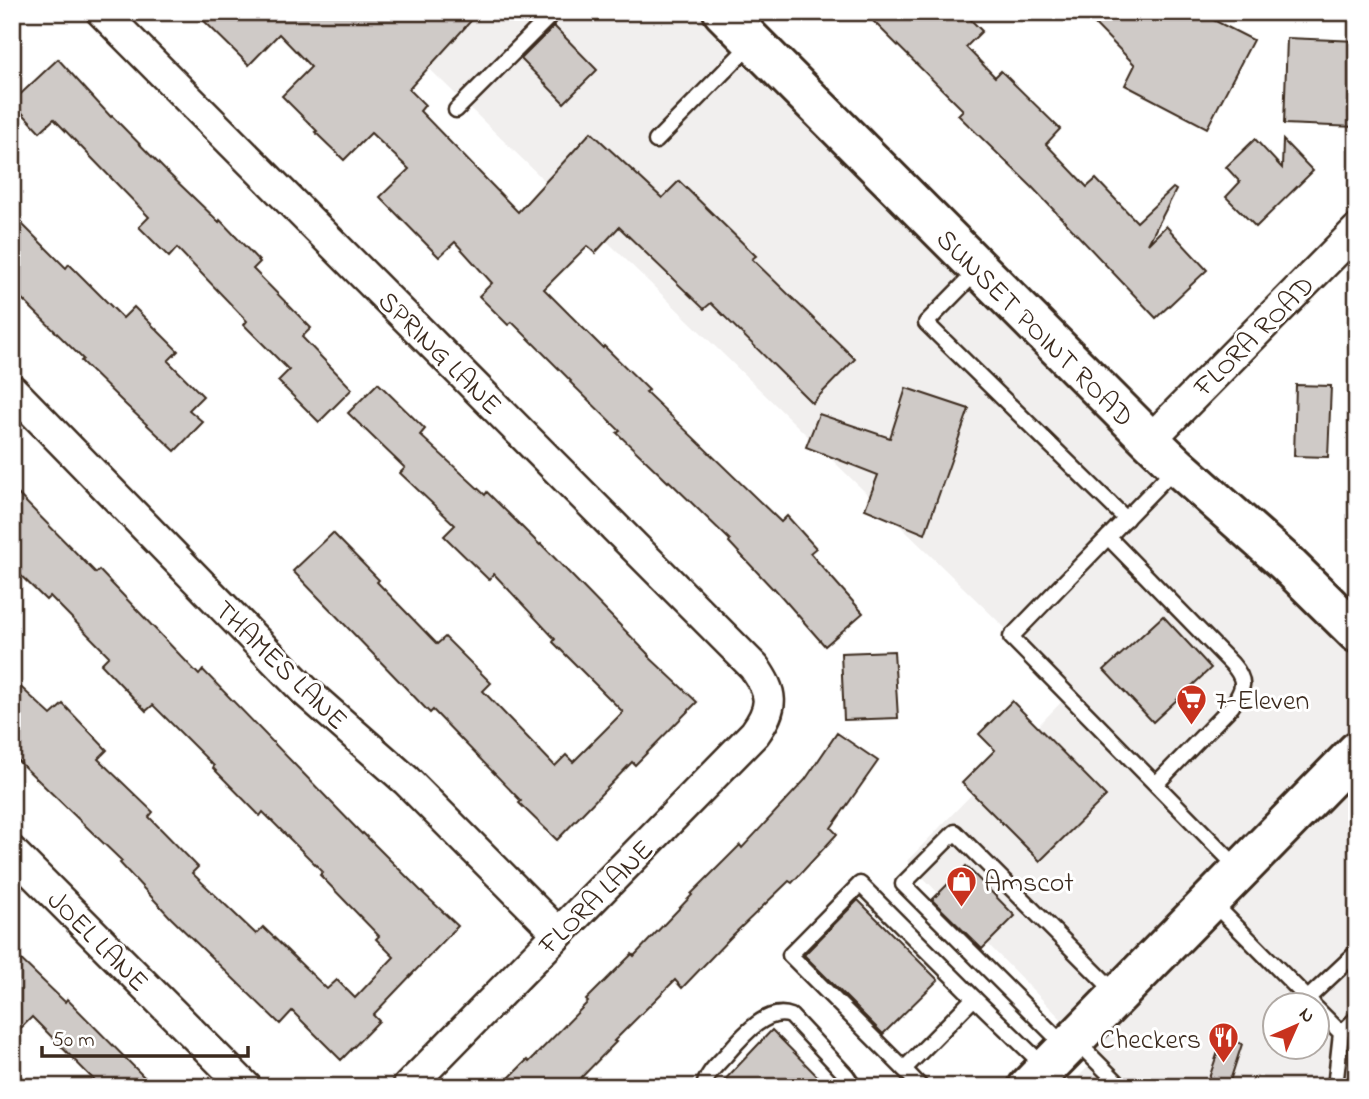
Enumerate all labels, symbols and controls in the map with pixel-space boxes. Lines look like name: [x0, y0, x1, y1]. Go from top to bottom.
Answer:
street label: SUNSET POINT ROAD: [925, 221, 1142, 438]
street label: FLORA ROAD: [1185, 267, 1325, 408]
street label: SPRING LANE: [367, 283, 510, 426]
street label: THAMES LANE: [203, 592, 356, 741]
supermarket icon: 7-Eleven: [1175, 682, 1209, 726]
place label: 7-Eleven: [1215, 682, 1309, 723]
street label: FLORA LANE: [530, 831, 664, 966]
shop icon: Amscot: [944, 864, 978, 908]
place label: Amscot: [984, 864, 1074, 905]
street label: JOEL LANE: [36, 882, 157, 1003]
north arrow: [1260, 990, 1330, 1060]
text: N: [1292, 1002, 1320, 1030]
scale bar: [42, 1015, 248, 1059]
place label: Checkers: [1100, 1021, 1201, 1062]
restaurant icon: Checkers: [1207, 1021, 1241, 1065]
text: 50 m: [52, 1026, 95, 1056]

